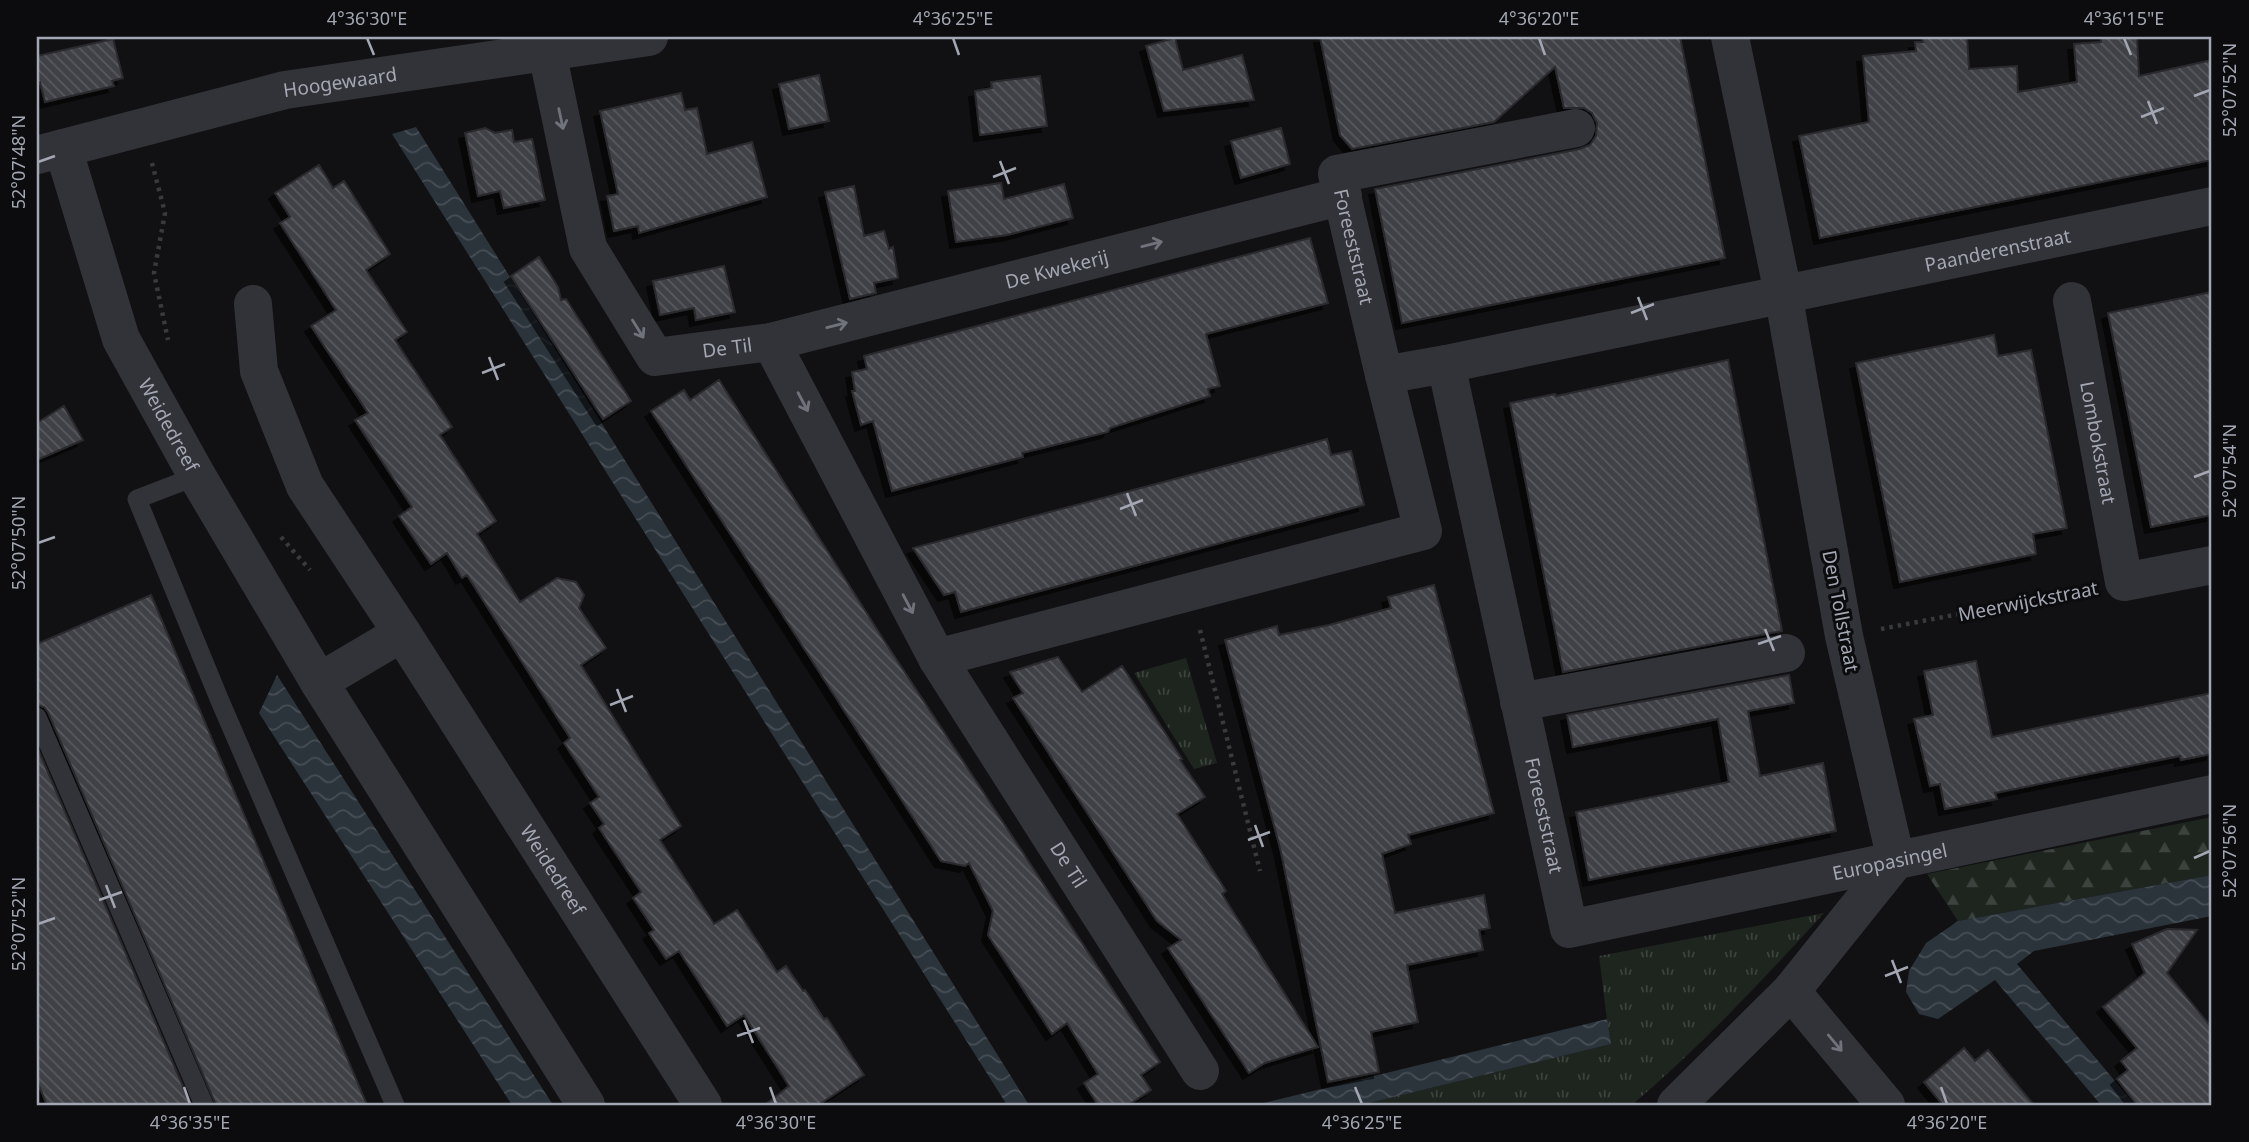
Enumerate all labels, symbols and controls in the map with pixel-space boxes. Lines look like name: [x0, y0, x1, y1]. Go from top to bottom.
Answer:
text: 4°36'30"E: [327, 6, 407, 30]
text: 4°36'25"E: [913, 6, 993, 30]
text: 4°36'20"E: [1499, 6, 1579, 30]
text: 4°36'15"E: [2084, 6, 2164, 30]
text: 52°07'52"N: [2217, 43, 2241, 137]
street label: Hoogewaard: [281, 61, 399, 103]
one-way arrow: [555, 107, 568, 129]
text: 52°07'48"N: [6, 115, 30, 209]
street label: Foreeststraat: [1328, 186, 1380, 307]
street label: Paanderenstraat: [1922, 222, 2073, 278]
one-way arrow: [1141, 237, 1163, 250]
street label: De Kwekerij: [1002, 243, 1111, 295]
one-way arrow: [825, 318, 848, 331]
one-way arrow: [630, 319, 645, 338]
street label: De Til: [701, 332, 754, 364]
street label: Weidedreef: [133, 374, 206, 477]
street label: Lombokstraat: [2074, 379, 2122, 506]
one-way arrow: [796, 391, 810, 412]
text: 52°07'54"N: [2217, 424, 2241, 518]
text: 52°07'50"N: [6, 496, 30, 590]
street label: Den Tollstraat: [1816, 548, 1866, 674]
street label: Meerwijckstraat: [1956, 575, 2100, 627]
one-way arrow: [902, 593, 916, 613]
street label: Foreeststraat: [1519, 755, 1570, 876]
text: 52°07'56"N: [2217, 804, 2241, 898]
street label: Weidedreef: [514, 820, 592, 921]
street label: De Til: [1044, 837, 1093, 893]
street label: Europasingel: [1830, 837, 1950, 886]
text: 52°07'52"N: [6, 877, 30, 971]
one-way arrow: [1827, 1034, 1842, 1052]
text: 4°36'35"E: [150, 1110, 230, 1134]
text: 4°36'30"E: [736, 1110, 816, 1134]
text: 4°36'25"E: [1322, 1110, 1402, 1134]
text: 4°36'20"E: [1907, 1110, 1987, 1134]

